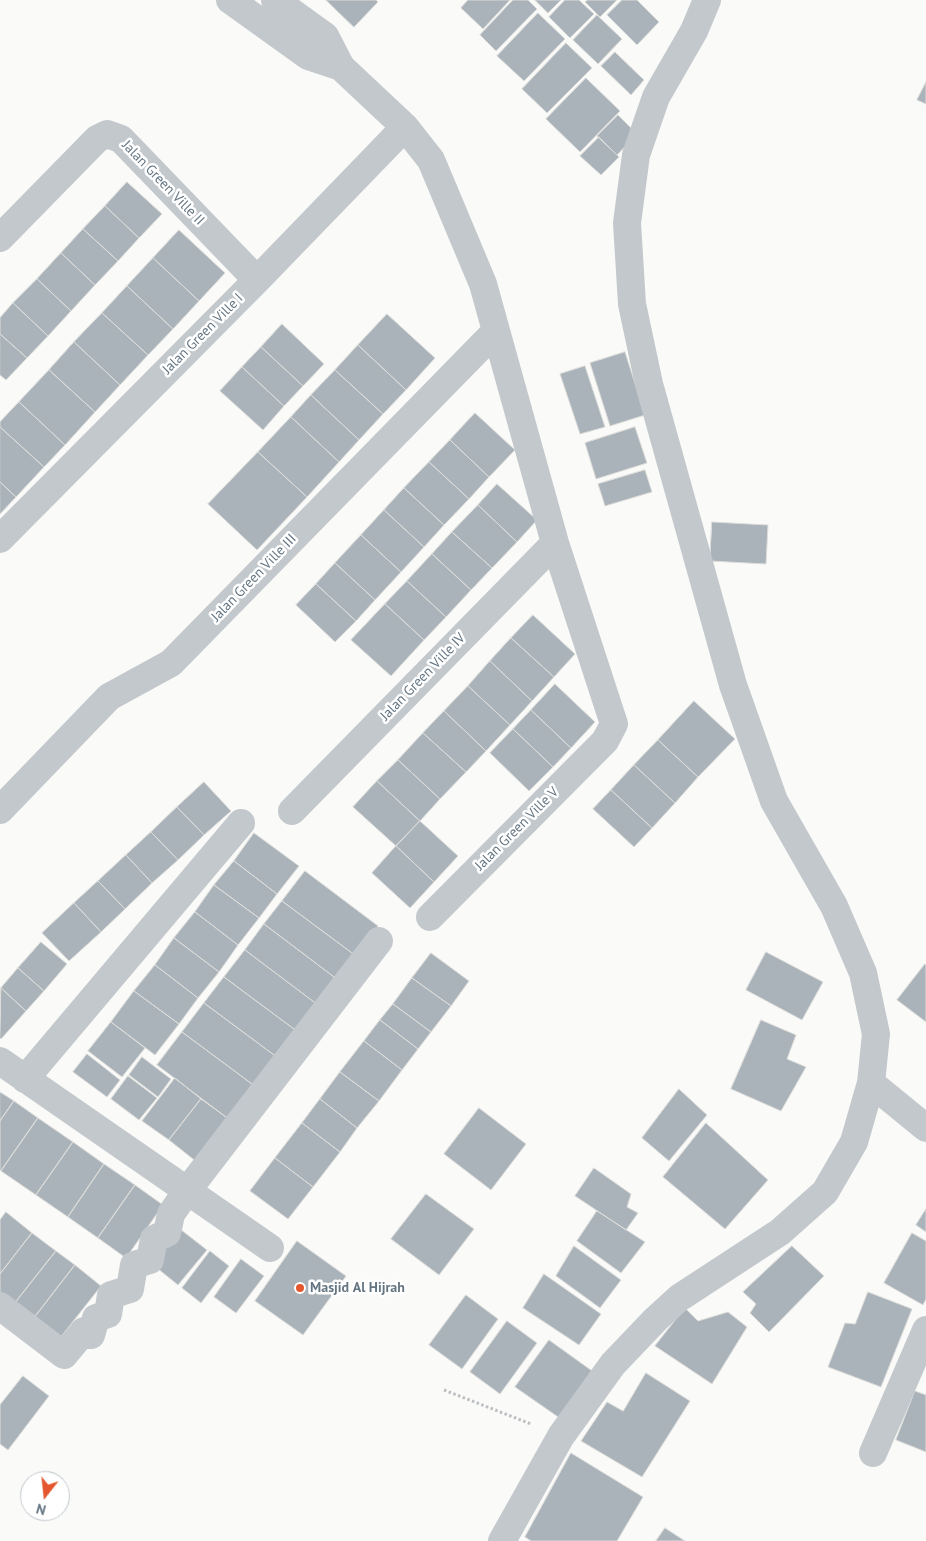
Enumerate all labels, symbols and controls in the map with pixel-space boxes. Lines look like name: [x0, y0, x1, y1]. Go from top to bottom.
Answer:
street label: Jalan Green Ville II: [118, 137, 208, 229]
street label: Jalan Green Ville I: [159, 290, 247, 378]
street label: Jalan Green Ville III: [208, 531, 300, 625]
street label: Jalan Green Ville IV: [377, 630, 469, 724]
street label: Jalan Green Ville V: [472, 784, 562, 874]
place label: Masjid Al Hijrah: [310, 1280, 405, 1296]
marker: Masjid Al Hijrah: [294, 1282, 306, 1294]
north arrow: [20, 1471, 70, 1521]
text: N: [34, 1500, 48, 1519]

